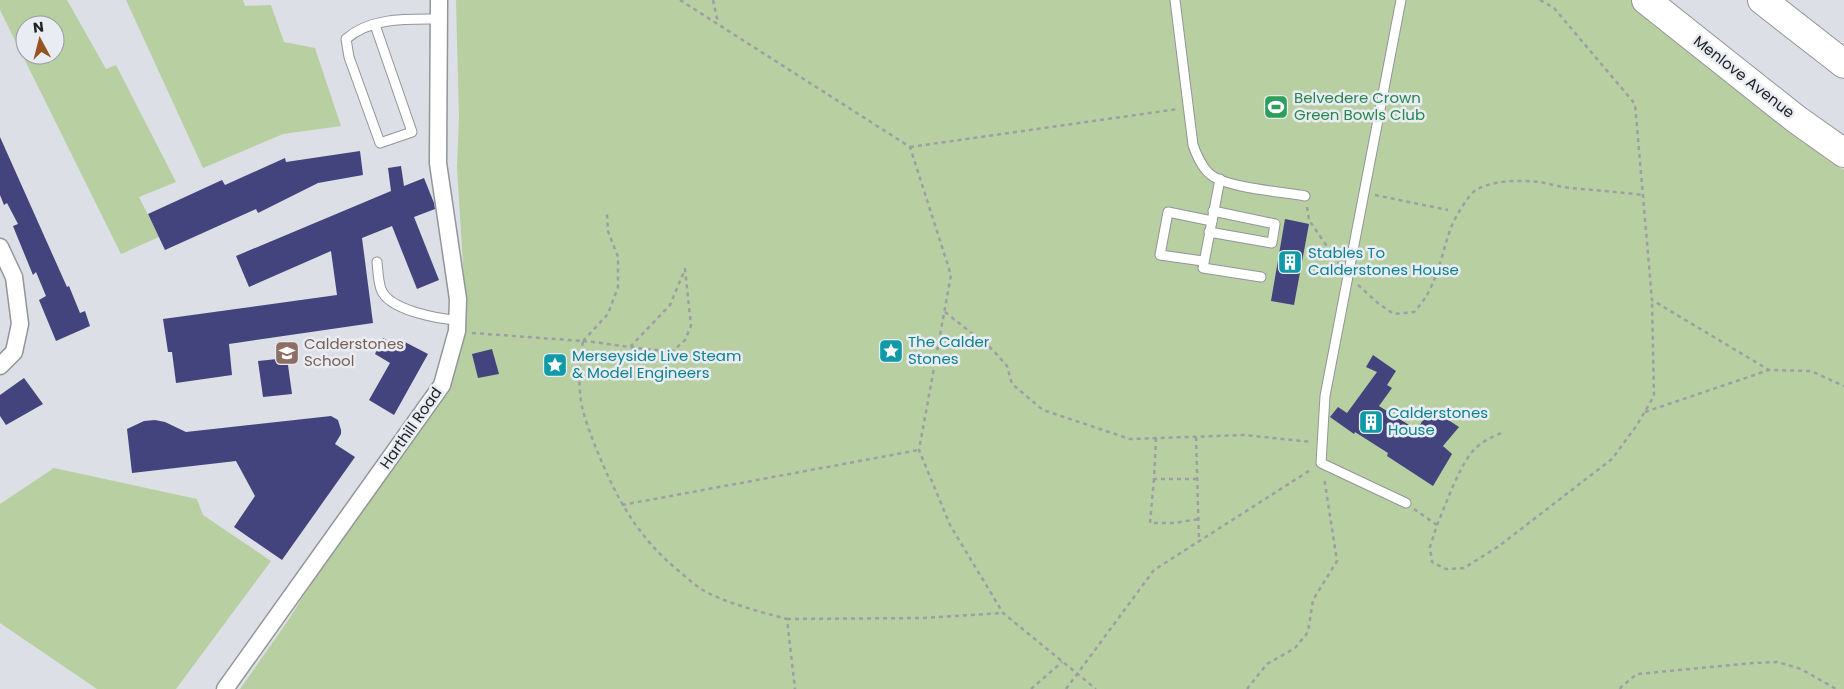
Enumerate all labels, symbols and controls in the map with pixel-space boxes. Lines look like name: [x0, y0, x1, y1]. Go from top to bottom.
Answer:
north arrow: [15, 15, 65, 65]
text: N: [32, 17, 45, 38]
street label: Menlove Avenue: [1689, 30, 1799, 123]
place label: Belvedere Crown Green Bowls Club: [1294, 87, 1425, 125]
sports icon: Belvedere Crown Green Bowls Club: [1263, 94, 1289, 120]
place label: Stables To Calderstones House: [1308, 242, 1459, 280]
building icon: Stables To Calderstones House: [1277, 249, 1303, 275]
place label: The Calder Stones: [908, 331, 990, 369]
place label: Calderstones School: [304, 333, 404, 371]
place icon: The Calder Stones: [878, 338, 904, 364]
school or university icon: Calderstones School: [274, 340, 300, 366]
place label: Merseyside Live Steam & Model Engineers: [572, 345, 741, 383]
place icon: Merseyside Live Steam & Model Engineers: [542, 352, 568, 378]
street label: Harthill Road: [375, 383, 447, 473]
place label: Calderstones House: [1388, 402, 1488, 440]
building icon: Calderstones House: [1358, 409, 1384, 435]

